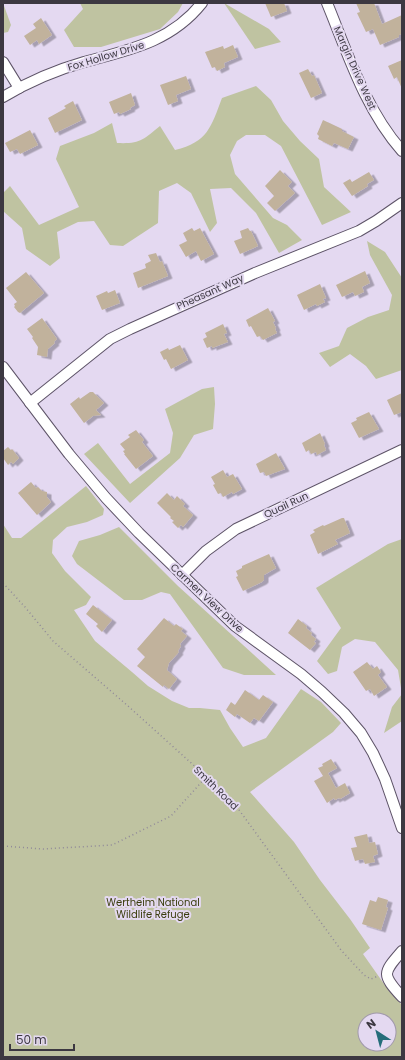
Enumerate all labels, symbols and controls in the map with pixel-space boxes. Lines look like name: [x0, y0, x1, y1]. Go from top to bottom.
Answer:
street label: Margin Drive West: [330, 24, 380, 112]
street label: Fox Hollow Drive: [66, 37, 146, 75]
street label: Pheasant Way: [174, 270, 246, 313]
street label: Quail Run: [261, 488, 311, 522]
street label: Carmen View Drive: [167, 560, 247, 636]
street label: Smith Road: [190, 763, 242, 813]
park label: Wertheim National Wildlife Refuge: [106, 895, 200, 922]
north arrow: [357, 1012, 397, 1052]
text: N: [363, 1015, 379, 1033]
scale bar: [10, 1026, 74, 1052]
text: 50 m: [16, 1031, 47, 1048]

